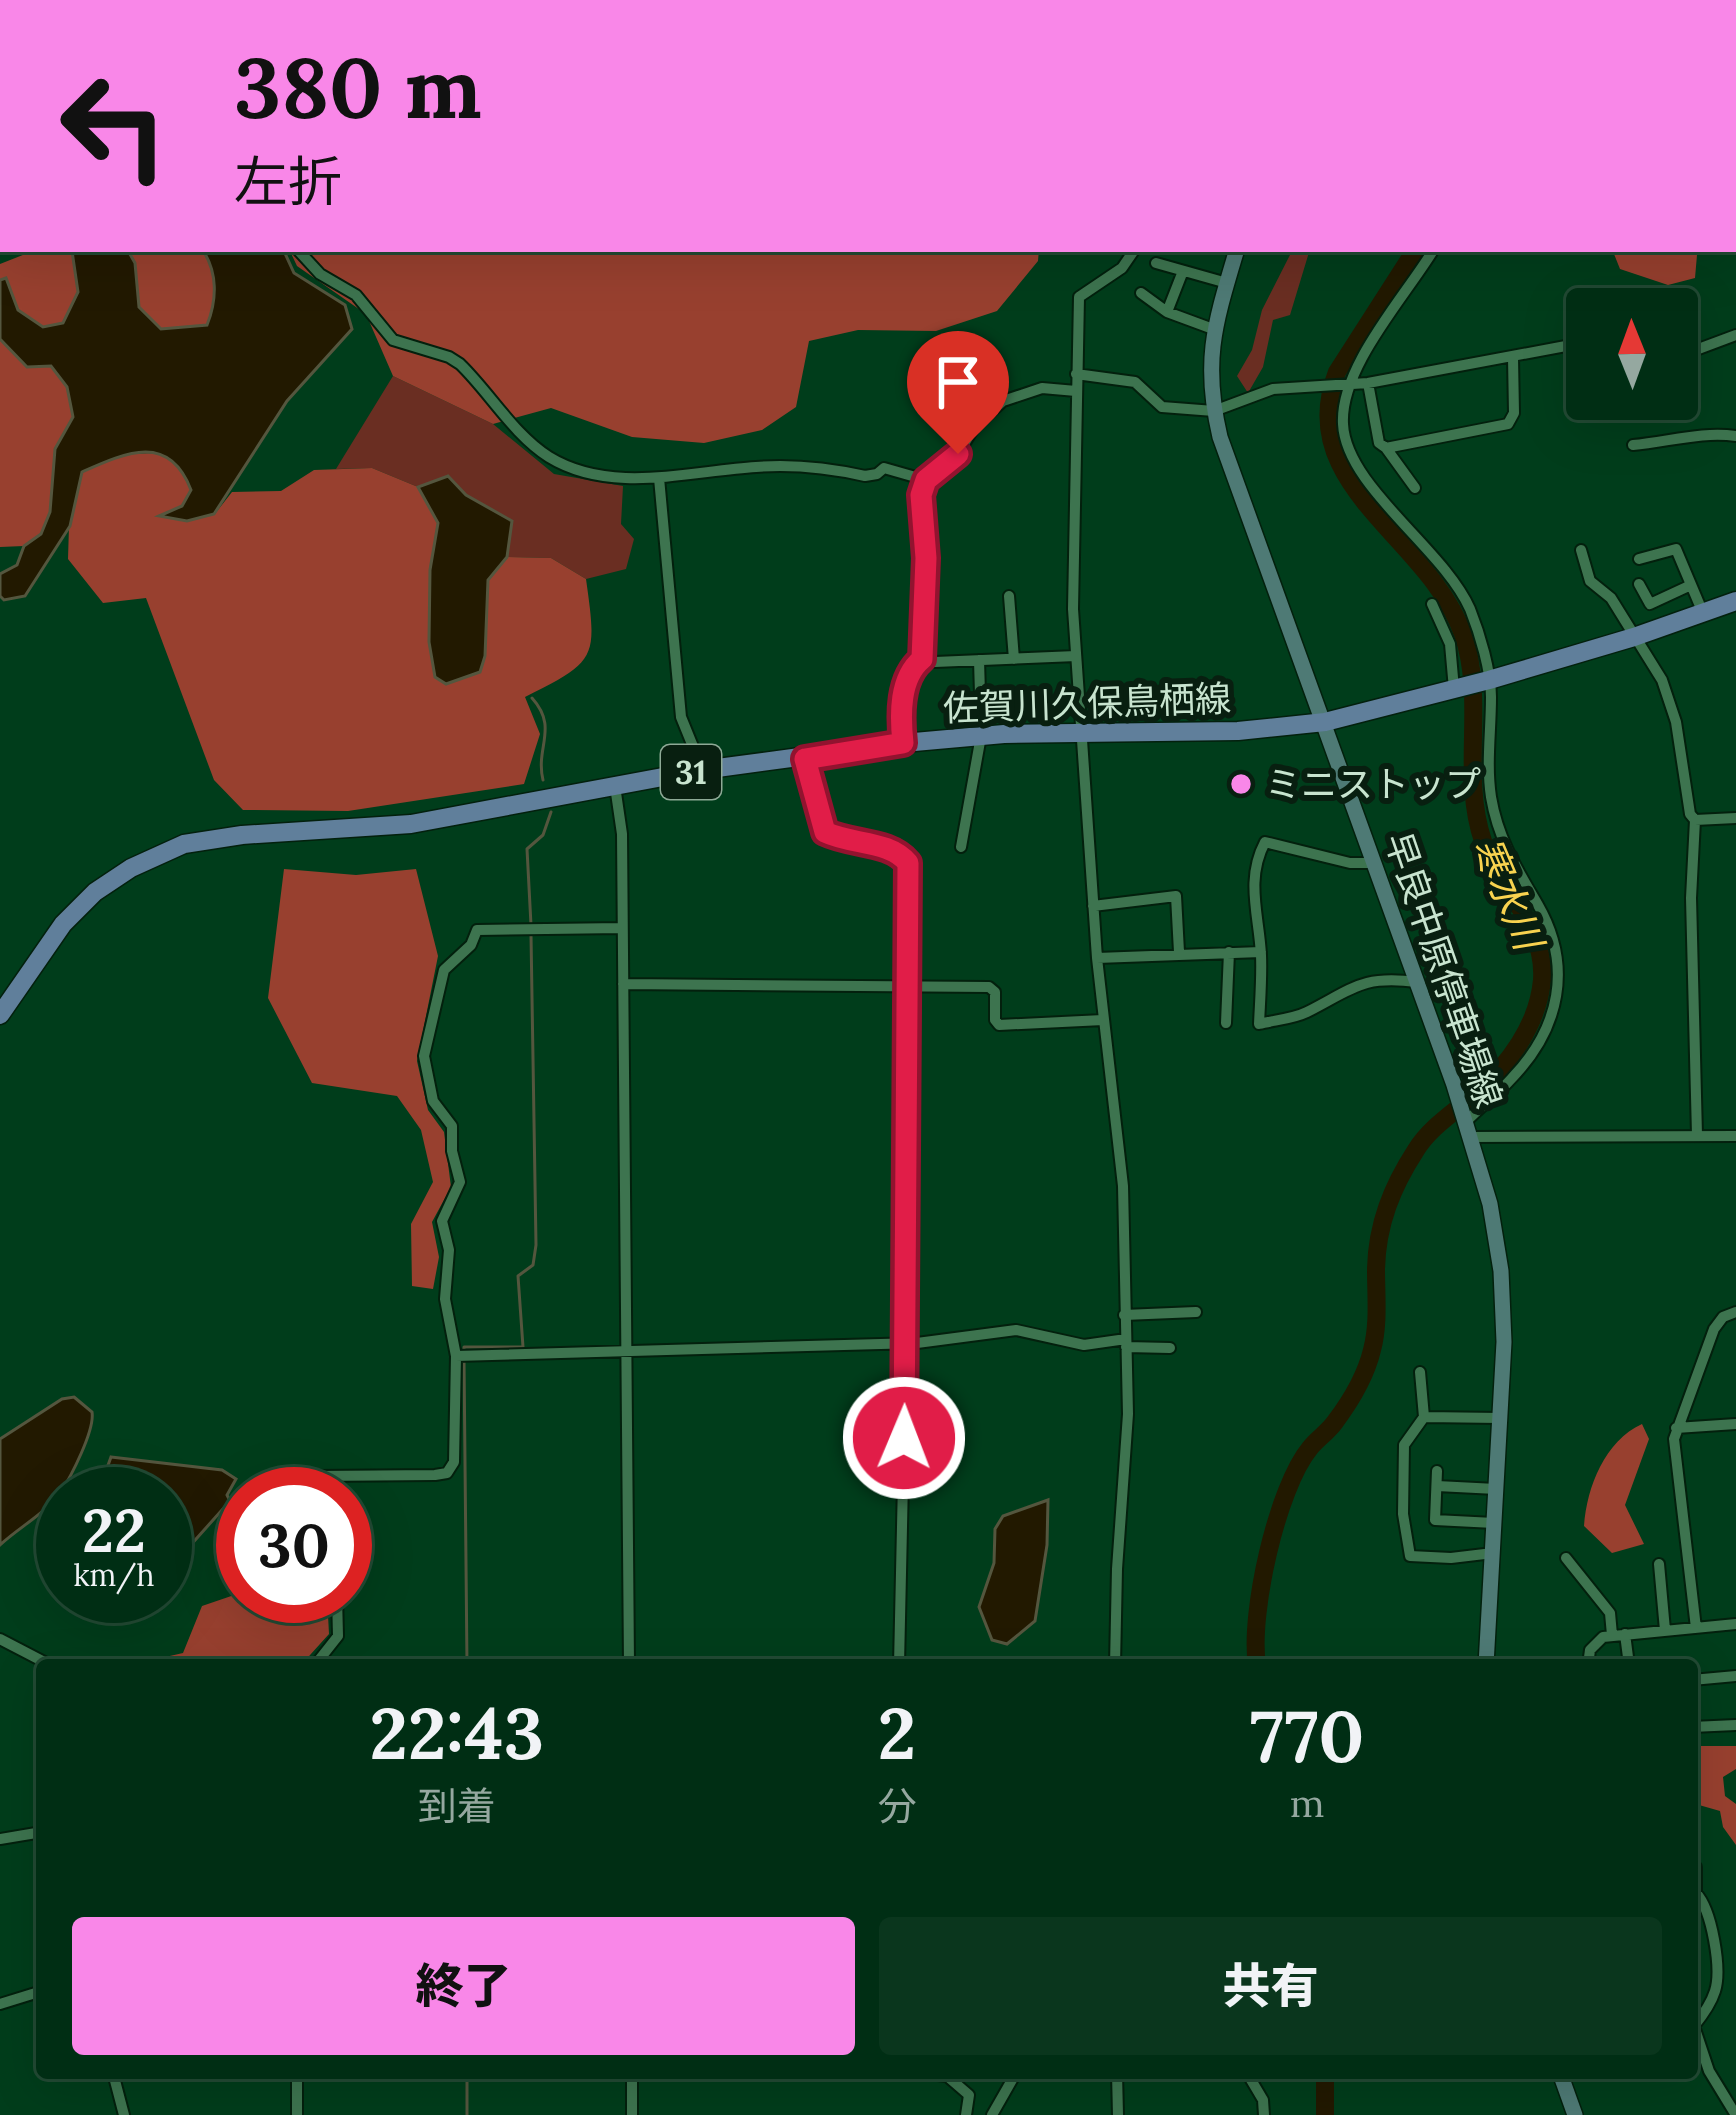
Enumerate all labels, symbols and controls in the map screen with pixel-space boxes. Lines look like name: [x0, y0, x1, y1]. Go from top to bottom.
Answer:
text: 380 m: [234, 33, 482, 141]
icon: left: [36, 48, 192, 204]
text: 左折: [234, 147, 342, 216]
north arrow: [1566, 288, 1698, 420]
map controls: [1566, 288, 1698, 420]
pin: [907, 331, 1009, 454]
icon: arrive: [925, 349, 991, 415]
street label: 佐賀川久保鳥栖線: [942, 675, 1232, 731]
road number: 31: [661, 745, 721, 799]
place label: ミニストップ: [1265, 761, 1481, 807]
marker: ミニストップ: [1228, 771, 1254, 797]
street label: 早良中原停車場線: [1375, 826, 1513, 1114]
water label: 寒水川: [1462, 829, 1555, 960]
position arrow: [841, 1375, 967, 1501]
speed limit sign: 30: [216, 1467, 372, 1623]
text: 22: [82, 1492, 146, 1568]
text: km/h: [73, 1556, 155, 1594]
text: 22:43: [370, 1687, 544, 1779]
text: 2: [878, 1687, 916, 1779]
text: 770: [1250, 1690, 1364, 1782]
text: m: [1290, 1778, 1325, 1828]
text: 到着: [418, 1781, 496, 1831]
text: 分: [878, 1781, 917, 1831]
button: 終了: [72, 1917, 855, 2055]
button: 共有: [879, 1917, 1662, 2055]

